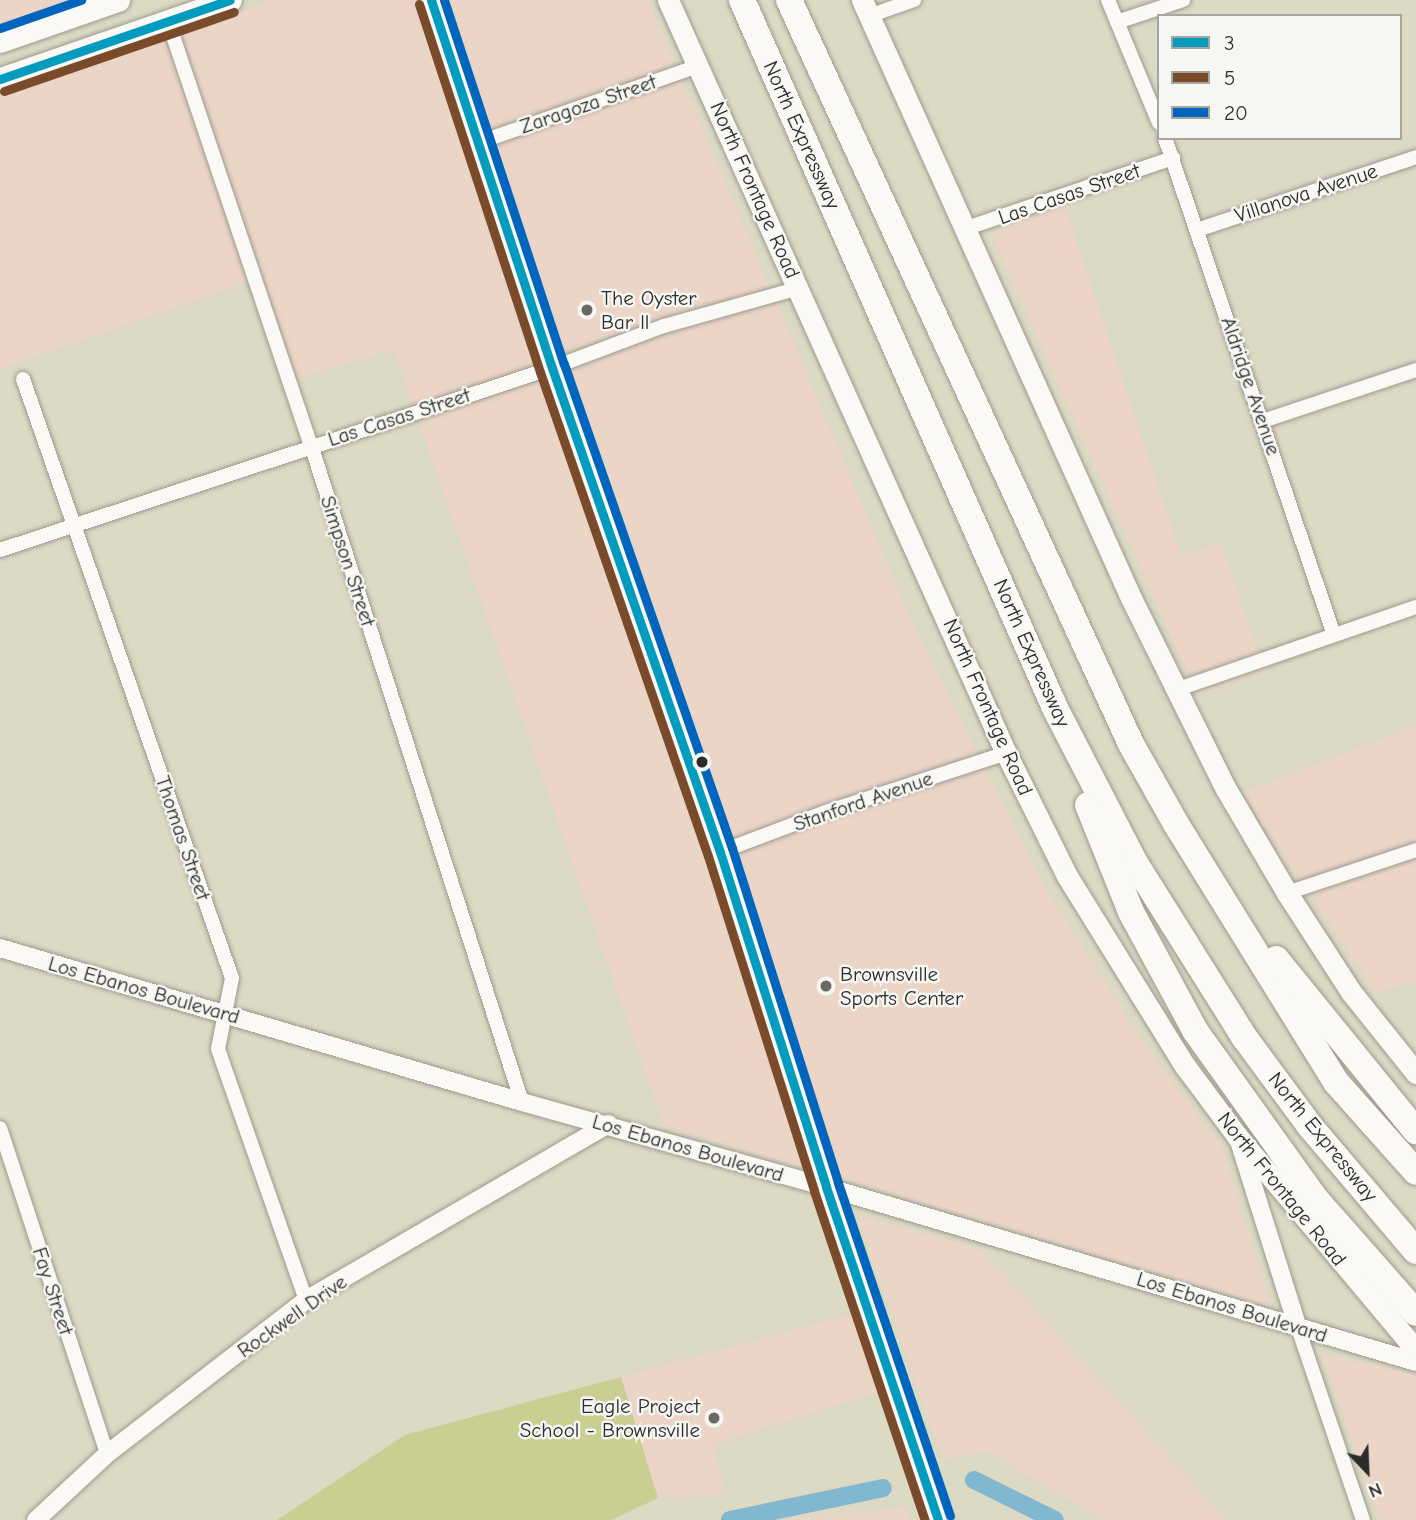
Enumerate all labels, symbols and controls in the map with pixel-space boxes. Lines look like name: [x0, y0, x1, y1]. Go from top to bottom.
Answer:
legend: [1157, 14, 1402, 140]
text: 3: [1224, 31, 1235, 55]
street label: North Expressway: [758, 57, 846, 213]
text: 5: [1224, 66, 1235, 90]
street label: Zaragoza Street: [517, 69, 659, 139]
street label: North Frontage Road: [705, 98, 805, 282]
text: 20: [1224, 101, 1248, 125]
street label: Las Casas Street: [995, 158, 1143, 230]
street label: Villanova Avenue: [1231, 158, 1381, 228]
place label: The Oyster Bar ll: [601, 285, 697, 335]
marker: The Oyster Bar ll: [579, 302, 595, 318]
street label: Aldridge Avenue: [1216, 313, 1286, 459]
street label: Las Casas Street: [325, 382, 473, 452]
street label: Simpson Street: [315, 493, 381, 629]
street label: North Expressway: [988, 575, 1076, 731]
street label: North Frontage Road: [938, 615, 1038, 799]
unlabelled marker: [695, 755, 709, 769]
street label: Stanford Avenue: [790, 765, 936, 837]
street label: Thomas Street: [150, 773, 216, 903]
street label: Los Ebanos Boulevard: [45, 951, 243, 1029]
place label: Brownsville Sports Center: [840, 961, 963, 1011]
marker: Brownsville Sports Center: [818, 978, 834, 994]
street label: North Expressway: [1263, 1067, 1383, 1207]
street label: North Frontage Road: [1212, 1107, 1352, 1271]
street label: Los Ebanos Boulevard: [589, 1109, 787, 1187]
street label: Fay Street: [27, 1244, 79, 1338]
street label: Los Ebanos Boulevard: [1134, 1266, 1330, 1348]
street label: Rockwell Drive: [232, 1269, 352, 1363]
place label: Eagle Project School - Brownsville: [520, 1393, 700, 1443]
marker: Eagle Project School - Brownsville: [706, 1410, 722, 1426]
north arrow: [1332, 1436, 1402, 1506]
text: N: [1365, 1478, 1385, 1503]

